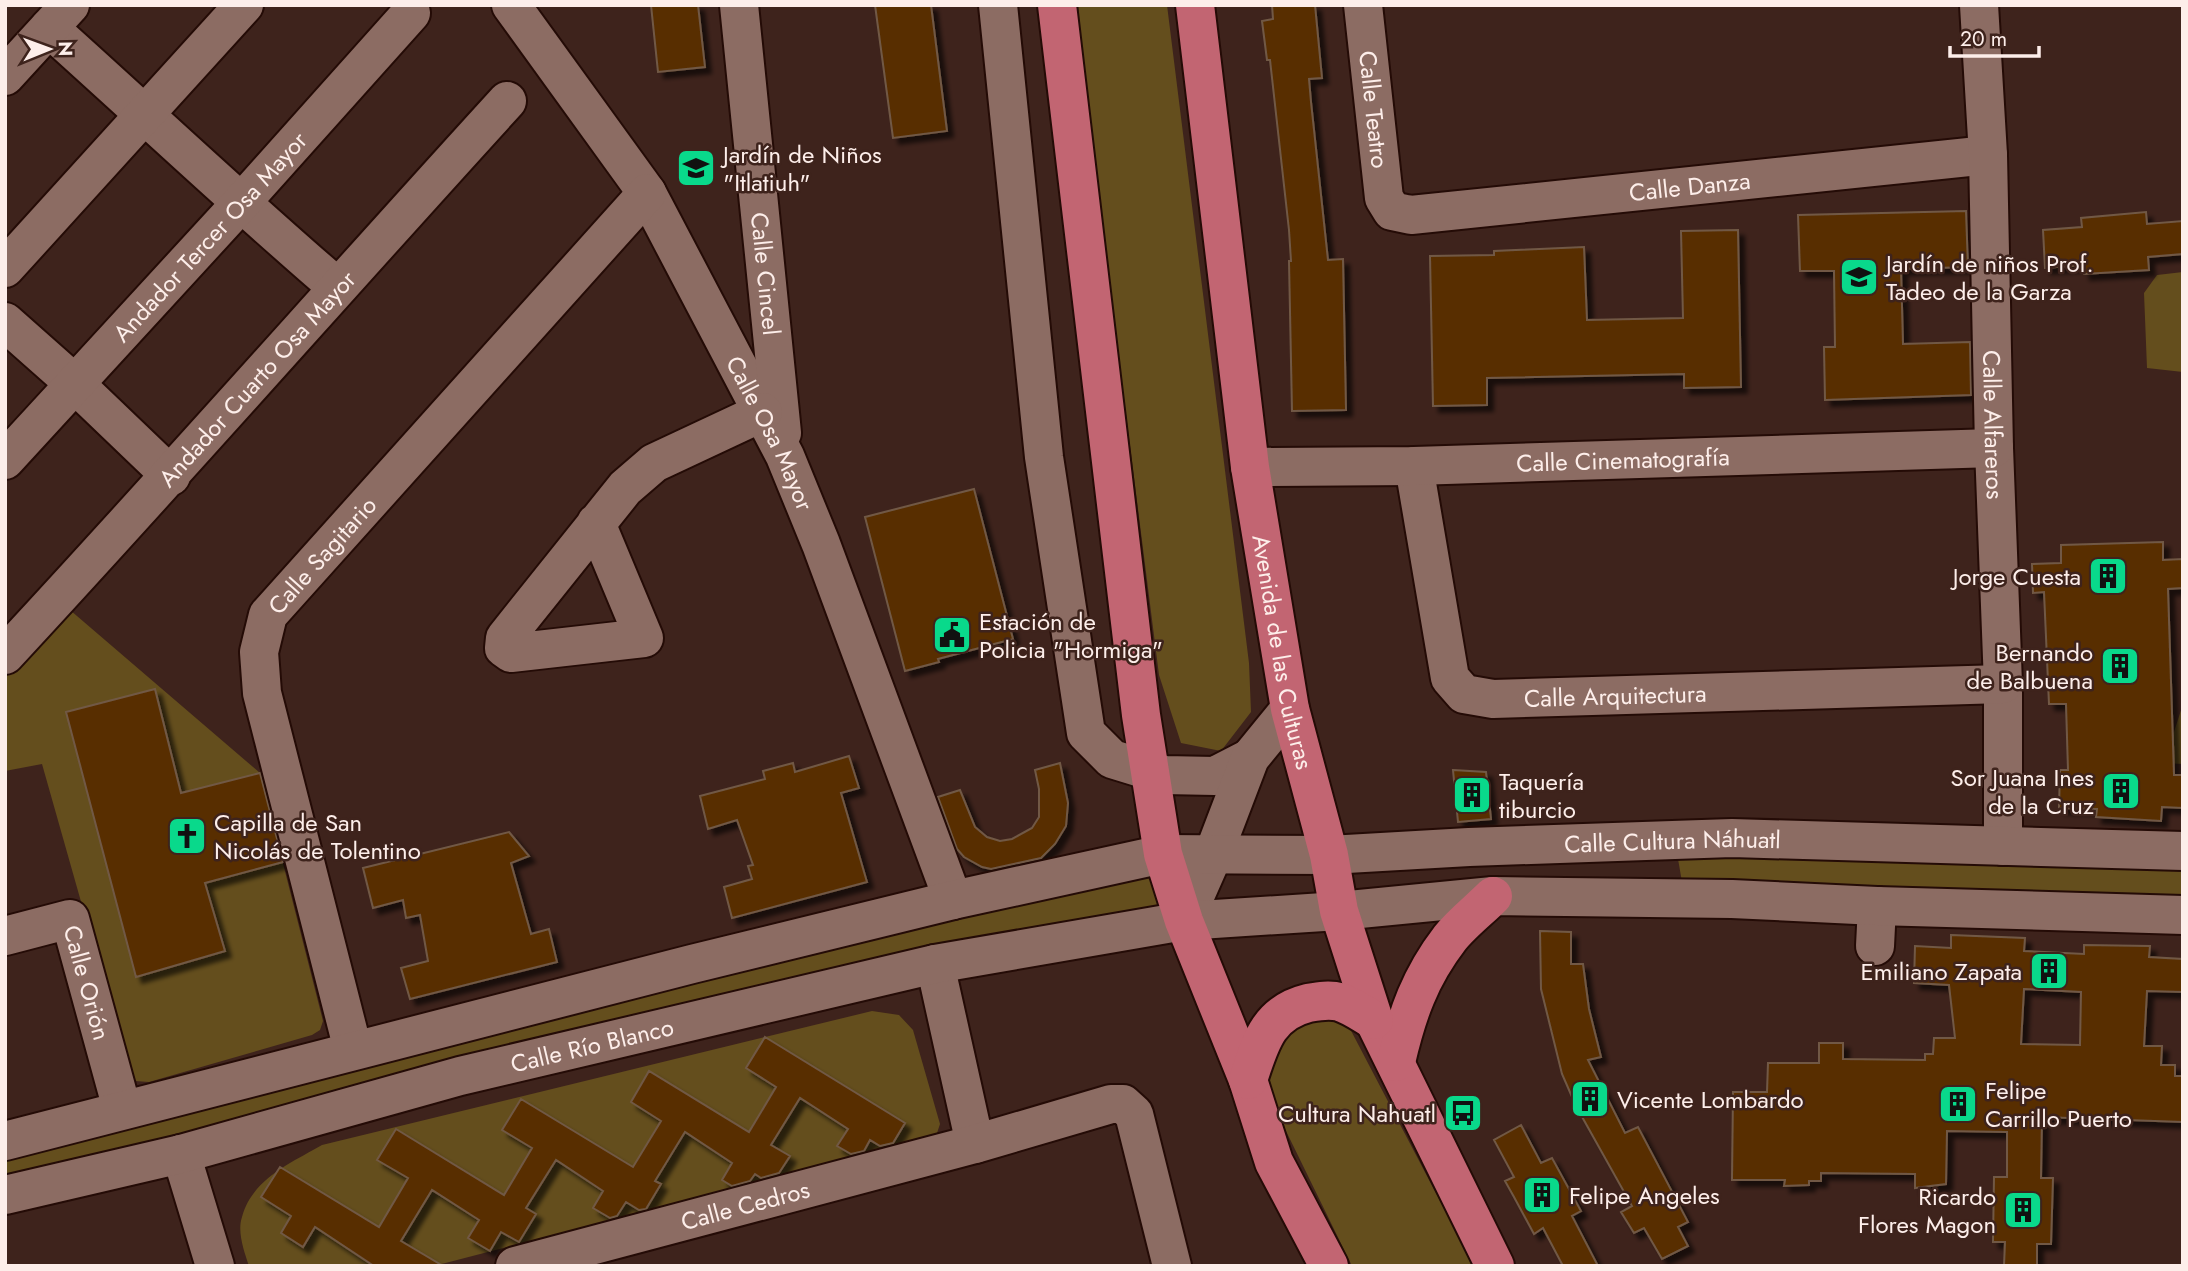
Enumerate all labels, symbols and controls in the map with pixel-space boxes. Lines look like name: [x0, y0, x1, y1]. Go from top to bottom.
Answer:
north arrow: [14, 14, 84, 84]
scale bar: [1950, 14, 2039, 58]
text: 20 m: [1960, 24, 2007, 54]
text: N: [52, 41, 79, 56]
street label: Calle Teatro: [1351, 49, 1398, 170]
street label: Andador Tercer Osa Mayor: [104, 123, 315, 350]
place label: Jardín de Niños "Itlatiuh": [720, 137, 882, 200]
school or university icon: Jardín de Niños "Itlatiuh": [675, 147, 717, 189]
street label: Calle Danza: [1627, 162, 1752, 210]
street label: Calle Cincel: [742, 211, 790, 337]
place label: Jardín de niños Prof. Tadeo de la Garza: [1883, 246, 2094, 309]
school or university icon: Jardín de niños Prof. Tadeo de la Garza: [1838, 256, 1880, 298]
street label: Andador Cuarto Osa Mayor: [150, 262, 364, 494]
street label: Calle Osa Mayor: [718, 349, 823, 516]
street label: Calle Alfareros: [1974, 350, 2013, 500]
street label: Calle Cinematografía: [1516, 439, 1730, 480]
street label: Calle Sagitario: [259, 488, 384, 622]
street label: Avenida de las Culturas: [1244, 532, 1323, 773]
building icon: Jorge Cuesta: [2087, 555, 2129, 597]
place label: Jorge Cuesta: [1950, 559, 2081, 594]
place label: Estación de Policia "Hormiga": [979, 604, 1163, 667]
public building icon: Estación de Policia "Hormiga": [931, 614, 973, 656]
place label: Bernando de Balbuena: [1967, 635, 2093, 698]
building icon: Bernando de Balbuena: [2099, 645, 2141, 687]
street label: Calle Arquitectura: [1523, 675, 1707, 716]
place label: Sor Juana Ines de la Cruz: [1951, 760, 2094, 823]
place label: Taquería tiburcio: [1499, 764, 1584, 827]
building icon: Sor Juana Ines de la Cruz: [2100, 770, 2142, 812]
building icon: Taquería tiburcio: [1451, 774, 1493, 816]
place label: Capilla de San Nicolás de Tolentino: [214, 805, 421, 868]
church icon: Capilla de San Nicolás de Tolentino: [166, 815, 208, 857]
street label: Calle Cultura Náhuatl: [1564, 820, 1781, 861]
street label: Calle Orión: [55, 921, 120, 1044]
building icon: Emiliano Zapata: [2028, 950, 2070, 992]
place label: Emiliano Zapata: [1860, 954, 2022, 989]
street label: Calle Río Blanco: [507, 1009, 677, 1081]
place label: Felipe Carrillo Puerto: [1985, 1073, 2132, 1136]
building icon: Vicente Lombardo: [1569, 1078, 1611, 1120]
place label: Vicente Lombardo: [1617, 1082, 1804, 1117]
building icon: Felipe Carrillo Puerto: [1937, 1083, 1979, 1125]
bus stop icon: Cultura Nahuatl: [1442, 1092, 1484, 1134]
place label: Cultura Nahuatl: [1278, 1096, 1436, 1131]
street label: Calle Cedros: [677, 1171, 813, 1239]
building icon: Felipe Angeles: [1521, 1174, 1563, 1216]
place label: Felipe Angeles: [1569, 1178, 1720, 1213]
place label: Ricardo Flores Magon: [1858, 1179, 1996, 1242]
building icon: Ricardo Flores Magon: [2002, 1189, 2044, 1231]

